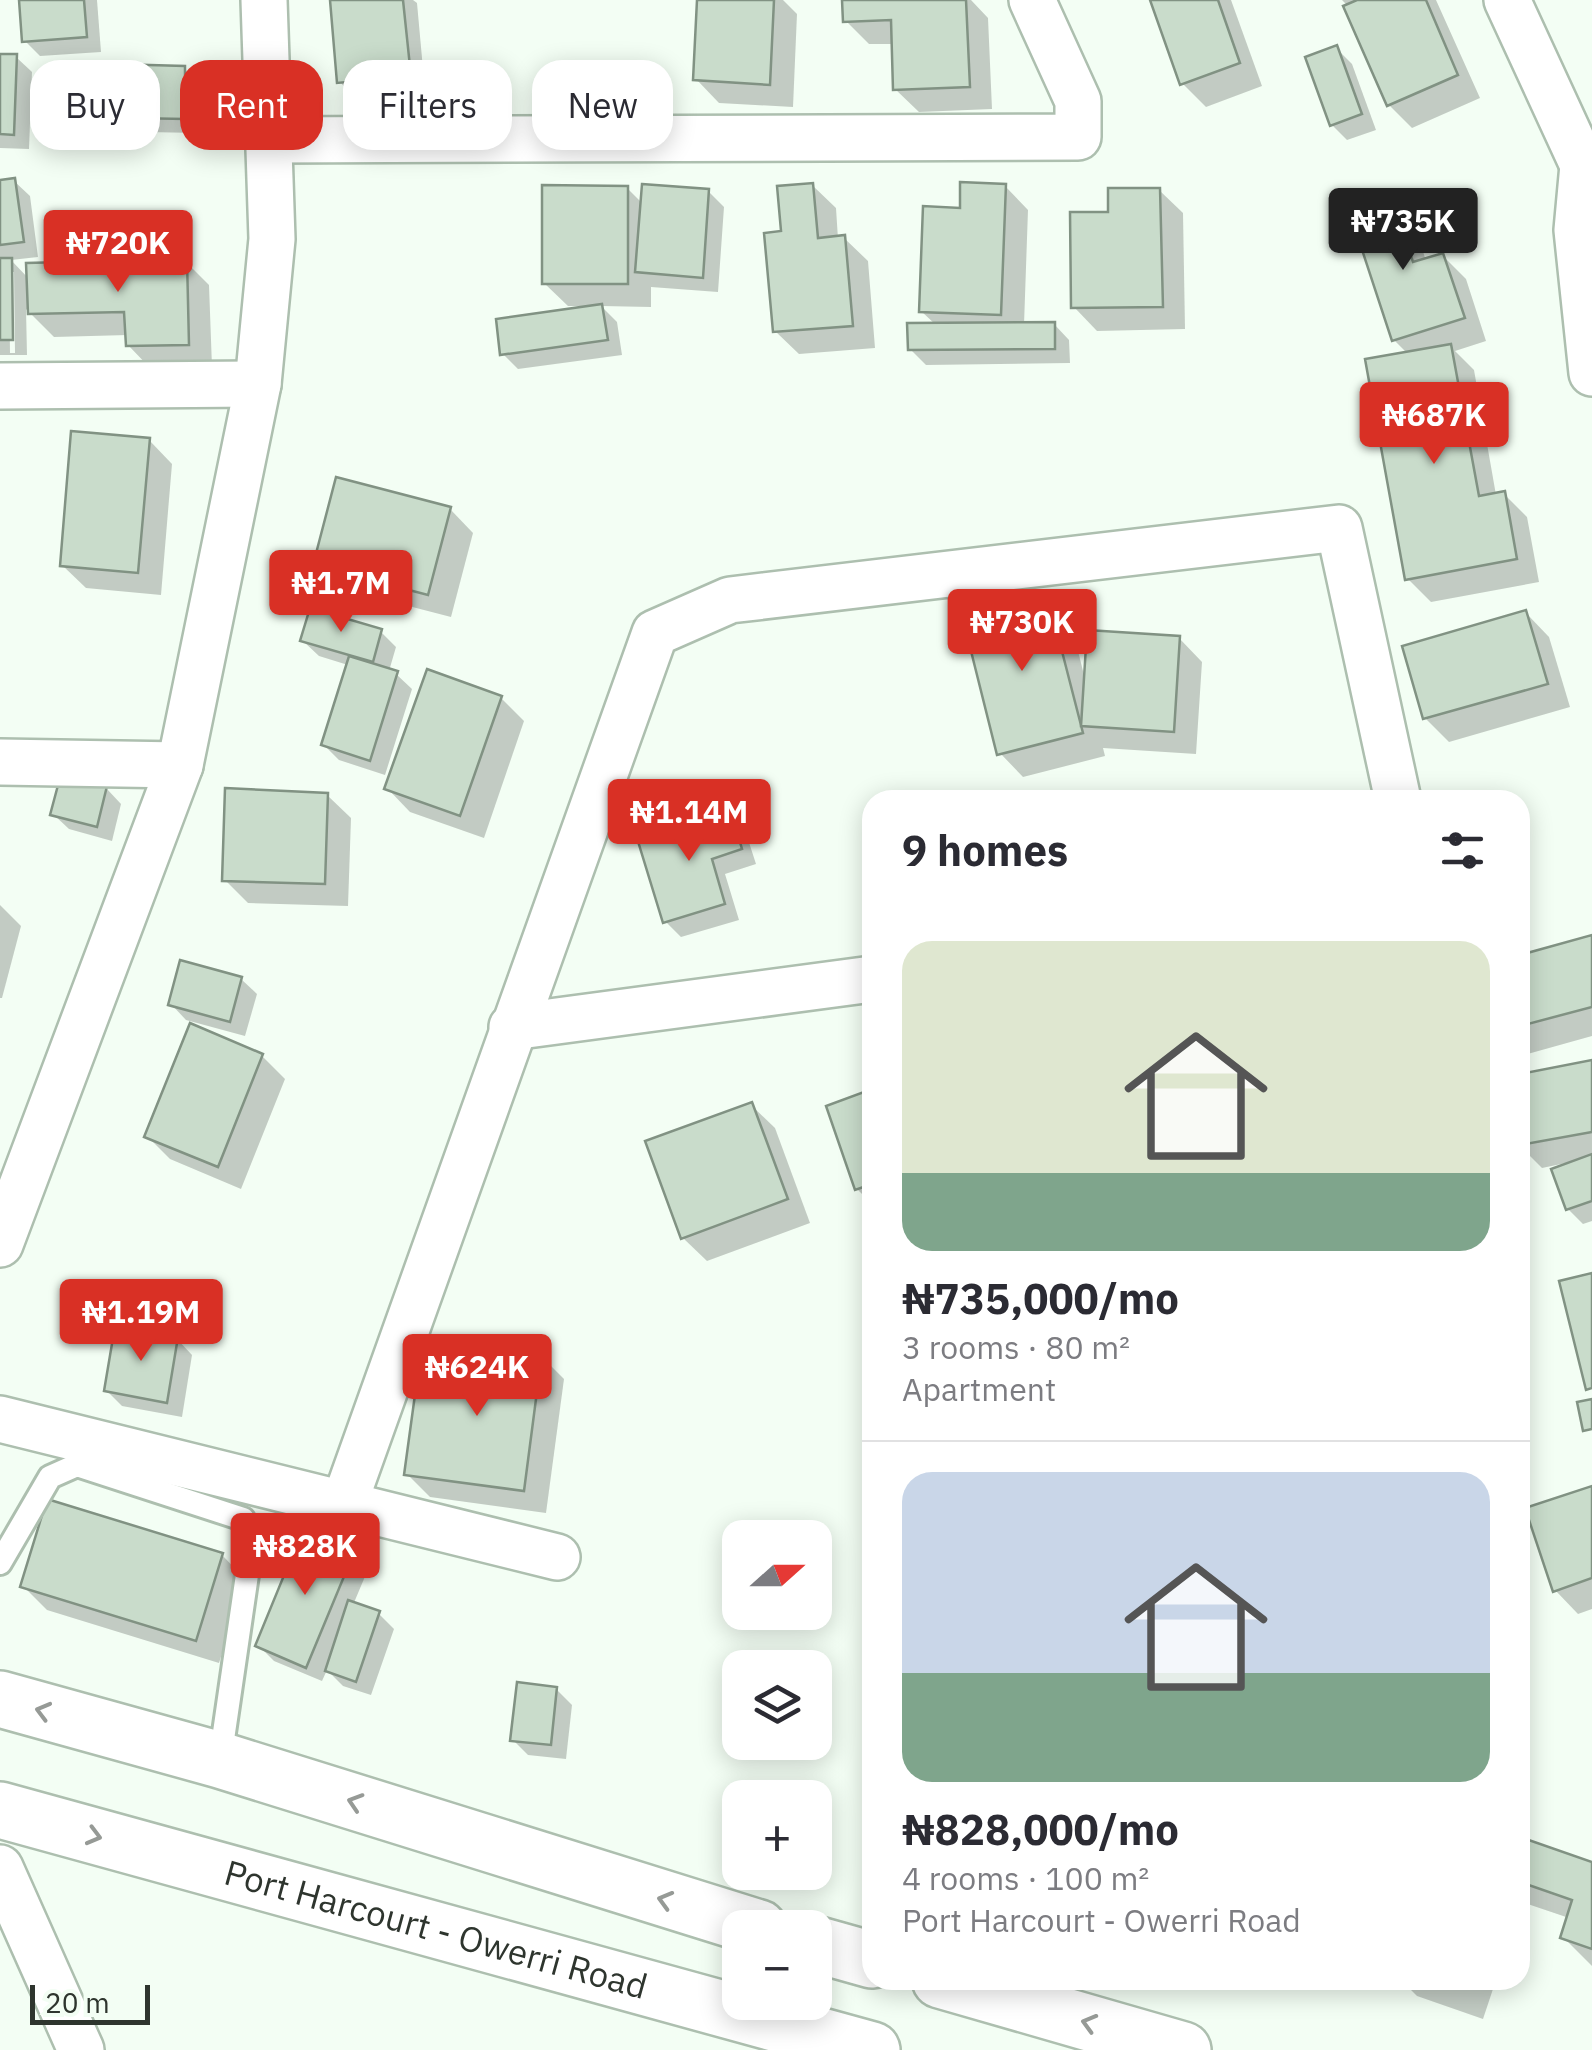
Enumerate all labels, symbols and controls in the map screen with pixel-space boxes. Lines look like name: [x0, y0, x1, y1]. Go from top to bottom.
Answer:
chip: Buy: [30, 60, 160, 150]
chip: Rent: [180, 60, 323, 150]
chip: Filters: [343, 60, 512, 150]
chip: New: [532, 60, 673, 150]
pin: ₦735K: [1333, 188, 1473, 273]
text: ₦735K: [1351, 199, 1455, 241]
pin: ₦720K: [48, 210, 188, 295]
text: ₦720K: [66, 221, 170, 263]
pin: ₦687K: [1364, 382, 1504, 467]
text: ₦687K: [1382, 393, 1486, 435]
pin: ₦1.7M: [271, 550, 411, 635]
text: ₦1.7M: [291, 561, 391, 603]
pin: ₦730K: [952, 589, 1092, 674]
text: ₦730K: [970, 600, 1074, 642]
pin: ₦1.14M: [608, 779, 770, 864]
text: ₦1.14M: [630, 790, 748, 832]
text: 9 homes: [902, 823, 1068, 878]
icon: filters: [1435, 823, 1490, 878]
icon: home: [1106, 1006, 1286, 1186]
text: ₦735,000/mo: [902, 1271, 1179, 1326]
pin: ₦1.19M: [60, 1279, 222, 1364]
text: ₦1.19M: [82, 1290, 200, 1332]
text: 3 rooms · 80 m²: [902, 1326, 1130, 1368]
pin: ₦624K: [407, 1334, 547, 1419]
text: ₦624K: [425, 1345, 529, 1387]
text: Apartment: [902, 1368, 1056, 1410]
pin: ₦828K: [235, 1513, 375, 1598]
north arrow: [722, 1520, 832, 1630]
map controls: [722, 1520, 832, 2020]
text: ₦828K: [253, 1524, 357, 1566]
icon: home: [1106, 1537, 1286, 1717]
button: layers: [722, 1650, 832, 1760]
one-way arrow: [35, 1701, 52, 1722]
button: +: [722, 1780, 832, 1890]
one-way arrow: [347, 1794, 364, 1814]
text: ₦828,000/mo: [902, 1802, 1179, 1857]
one-way arrow: [85, 1824, 102, 1845]
street label: Port Harcourt - Owerri Road: [220, 1849, 653, 2009]
text: 4 rooms · 100 m²: [902, 1857, 1149, 1899]
one-way arrow: [657, 1891, 674, 1912]
text: Port Harcourt - Owerri Road: [902, 1899, 1301, 1941]
button: −: [722, 1910, 832, 2020]
scale bar: [30, 1980, 150, 2024]
text: 20 m: [45, 1984, 110, 2021]
one-way arrow: [1081, 2014, 1098, 2035]

